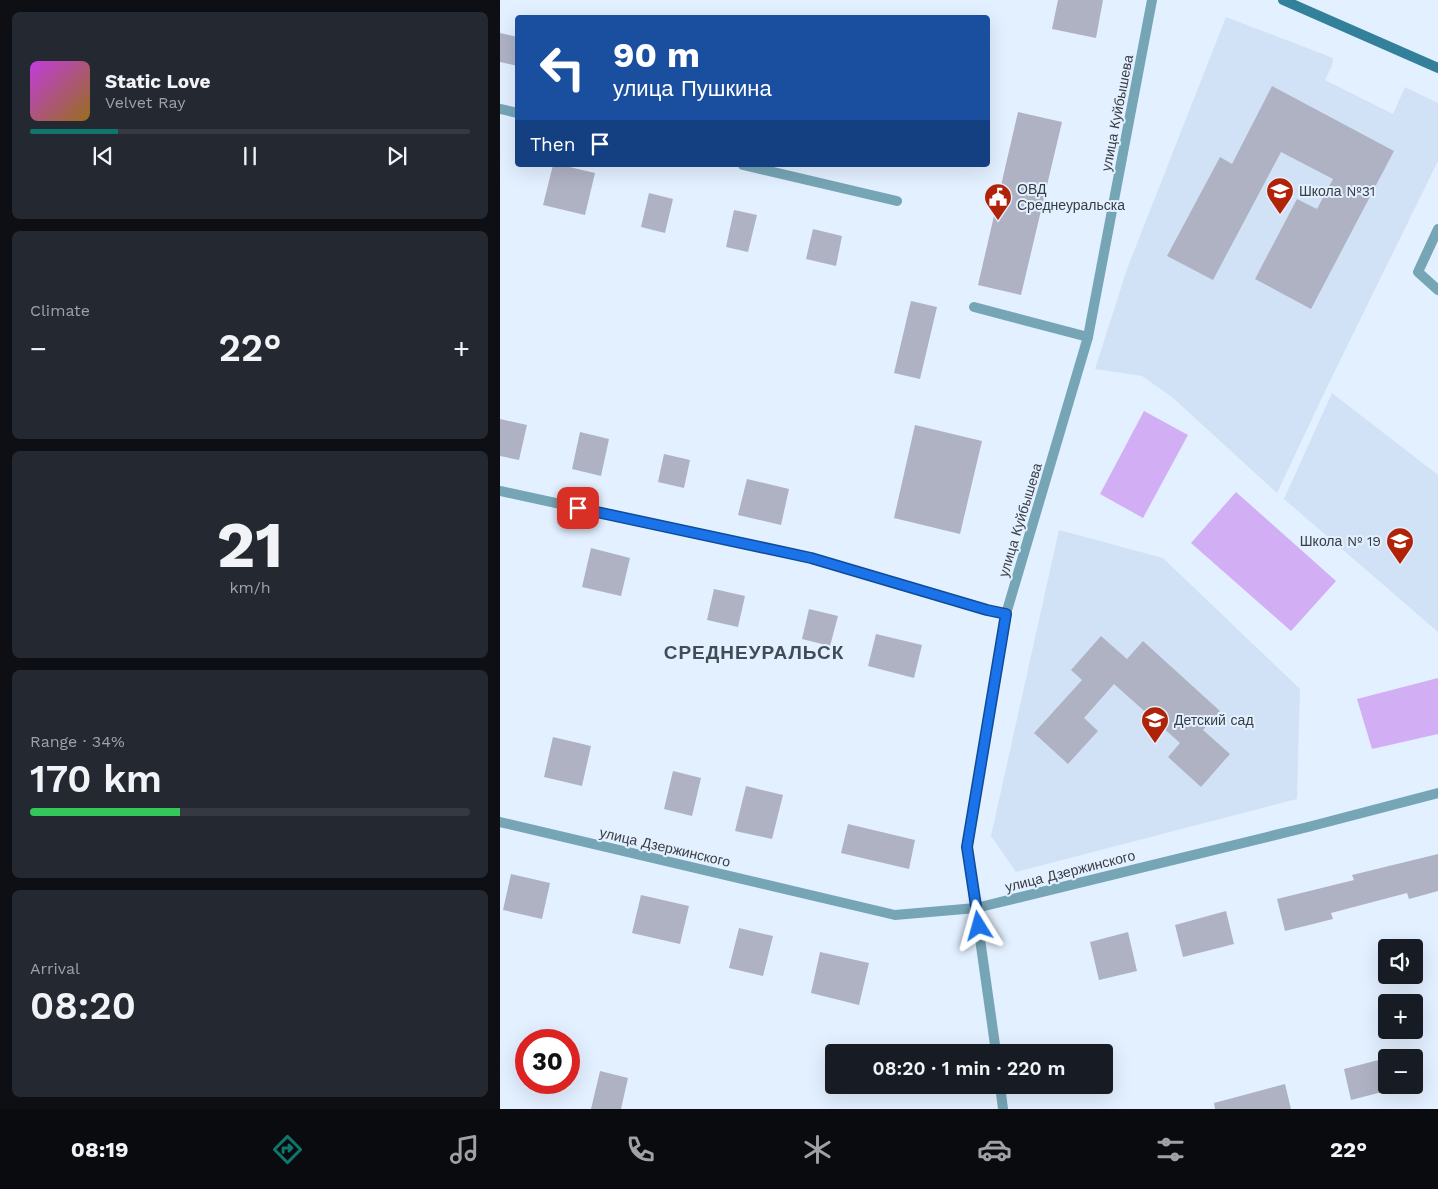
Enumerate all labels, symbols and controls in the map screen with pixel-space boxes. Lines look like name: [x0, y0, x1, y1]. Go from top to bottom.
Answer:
text: 90 m: [613, 34, 700, 76]
icon: left: [530, 35, 595, 100]
street label: улица Куйбышева: [1098, 53, 1136, 173]
text: Static Love: [105, 70, 210, 93]
text: улица Пушкина: [613, 76, 772, 101]
text: Velvet Ray: [105, 93, 185, 112]
icon: arrive: [586, 130, 614, 158]
text: Then: [530, 133, 576, 156]
icon: previous: [89, 142, 117, 170]
icon: pause: [236, 142, 264, 170]
icon: next: [383, 142, 411, 170]
school or university icon: Школа №31: [1265, 176, 1295, 215]
place label: ОВД Среднеуральска: [1017, 181, 1125, 213]
public building icon: ОВД Среднеуральска: [983, 182, 1013, 221]
place label: Школа №31: [1299, 183, 1375, 199]
text: Climate: [30, 301, 90, 320]
text: 22°: [218, 326, 282, 370]
text: −: [30, 332, 47, 365]
text: +: [453, 332, 470, 365]
street label: улица Куйбышева: [995, 461, 1045, 579]
pin: [557, 487, 599, 529]
icon: arrive: [564, 494, 592, 522]
text: 21: [217, 507, 283, 583]
school or university icon: Школа № 19: [1385, 526, 1415, 565]
place label: Школа № 19: [1300, 533, 1381, 549]
text: km/h: [229, 578, 271, 597]
district label: СРЕДНЕУРАЛЬСК: [664, 641, 844, 664]
school or university icon: Детский сад: [1140, 705, 1170, 744]
place label: Детский сад: [1174, 712, 1254, 728]
text: Range · 34%: [30, 732, 125, 751]
text: 170 km: [30, 757, 162, 801]
street label: улица Дзержинского: [598, 824, 732, 870]
street label: улица Дзержинского: [1003, 847, 1137, 895]
position arrow: [952, 899, 1004, 951]
map controls: [1378, 939, 1423, 1094]
button: sound: [1378, 939, 1423, 984]
text: Arrival: [30, 959, 80, 978]
text: 08:20: [30, 984, 136, 1028]
button: +: [1378, 994, 1423, 1039]
speed limit sign: 30: [515, 1029, 580, 1094]
button: −: [1378, 1049, 1423, 1094]
text: 08:20 · 1 min · 220 m: [873, 1057, 1065, 1080]
icon: directions: [270, 1132, 305, 1167]
icon: music: [447, 1132, 482, 1167]
icon: phone: [623, 1132, 658, 1167]
icon: climate: [800, 1132, 835, 1167]
icon: car: [977, 1132, 1012, 1167]
icon: filters: [1153, 1132, 1188, 1167]
text: 08:19: [71, 1137, 128, 1162]
text: 22°: [1330, 1137, 1367, 1162]

